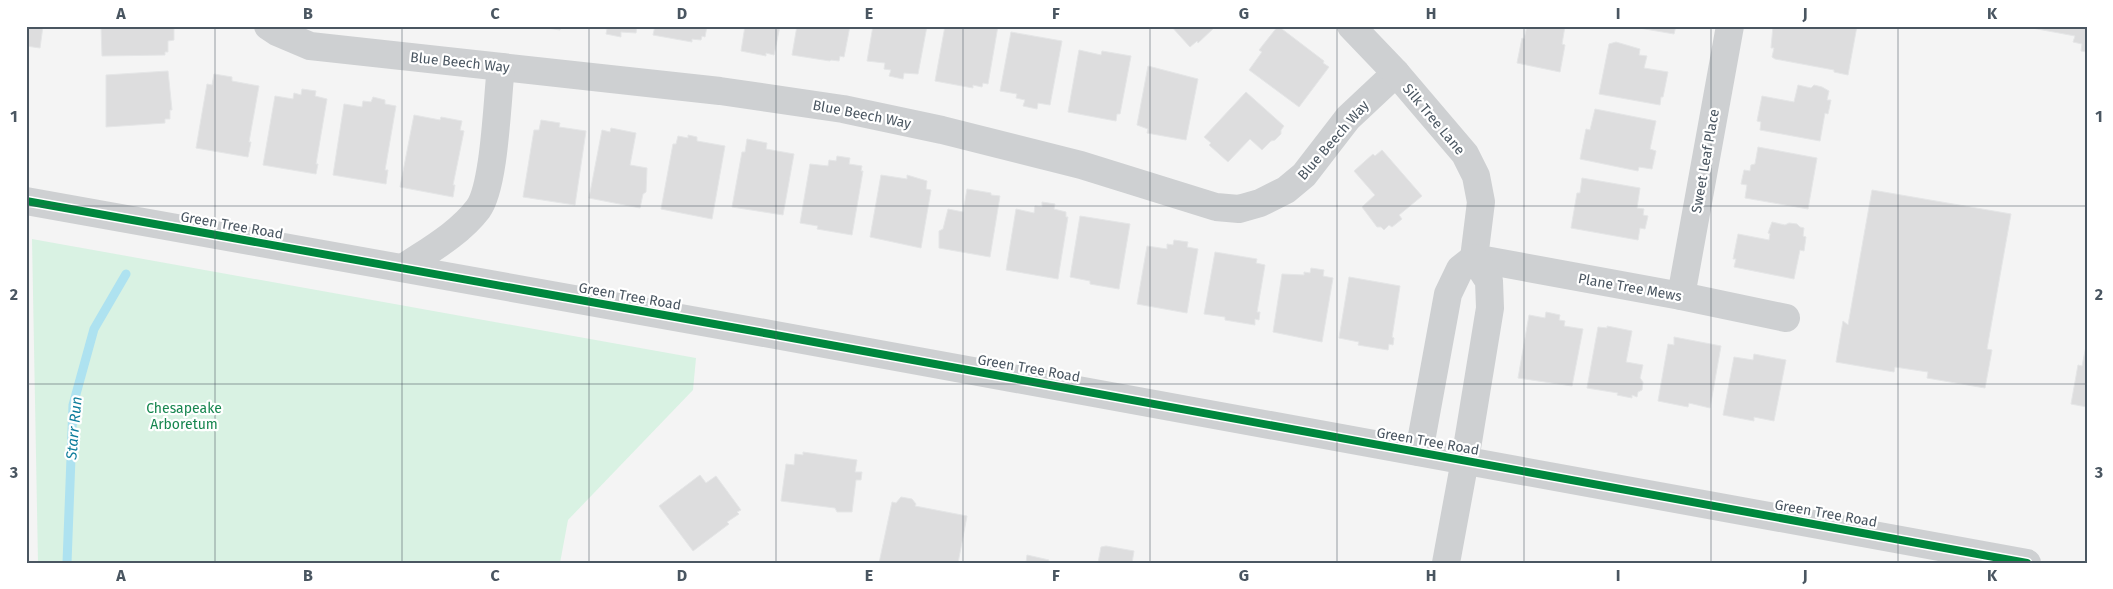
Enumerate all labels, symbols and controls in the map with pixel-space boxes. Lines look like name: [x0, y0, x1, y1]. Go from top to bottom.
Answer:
text: A: [115, 4, 126, 23]
text: B: [303, 4, 313, 23]
text: C: [490, 4, 500, 23]
text: D: [677, 4, 687, 23]
text: E: [865, 4, 873, 23]
text: F: [1052, 4, 1060, 23]
text: G: [1239, 4, 1249, 23]
text: H: [1426, 4, 1436, 23]
text: I: [1616, 4, 1620, 23]
text: J: [1801, 4, 1808, 23]
text: K: [1987, 4, 1998, 23]
street label: Blue Beech Way: [409, 49, 511, 76]
street label: Silk Tree Lane: [1399, 80, 1468, 158]
street label: Blue Beech Way: [811, 97, 913, 132]
street label: Blue Beech Way: [1294, 97, 1373, 184]
text: 1: [10, 107, 18, 126]
text: 1: [2095, 107, 2103, 126]
street label: Sweet Leaf Place: [1688, 108, 1723, 215]
street label: Green Tree Road: [179, 208, 285, 243]
street label: Plane Tree Mews: [1577, 270, 1684, 305]
street label: Green Tree Road: [577, 279, 683, 314]
text: 2: [10, 285, 18, 304]
text: 2: [2095, 285, 2103, 304]
street label: Green Tree Road: [976, 351, 1082, 386]
water label: Starr Run: [62, 396, 86, 461]
park label: Chesapeake Arboretum: [146, 400, 222, 433]
street label: Green Tree Road: [1375, 424, 1481, 459]
text: 3: [9, 463, 18, 482]
text: 3: [2094, 463, 2103, 482]
street label: Green Tree Road: [1773, 496, 1879, 531]
text: A: [115, 566, 126, 585]
text: B: [303, 566, 313, 585]
text: C: [490, 566, 500, 585]
text: D: [677, 566, 687, 585]
text: E: [865, 566, 873, 585]
text: F: [1052, 566, 1060, 585]
text: G: [1239, 566, 1249, 585]
text: H: [1426, 566, 1436, 585]
text: I: [1616, 566, 1620, 585]
text: J: [1801, 566, 1808, 585]
text: K: [1987, 566, 1998, 585]

